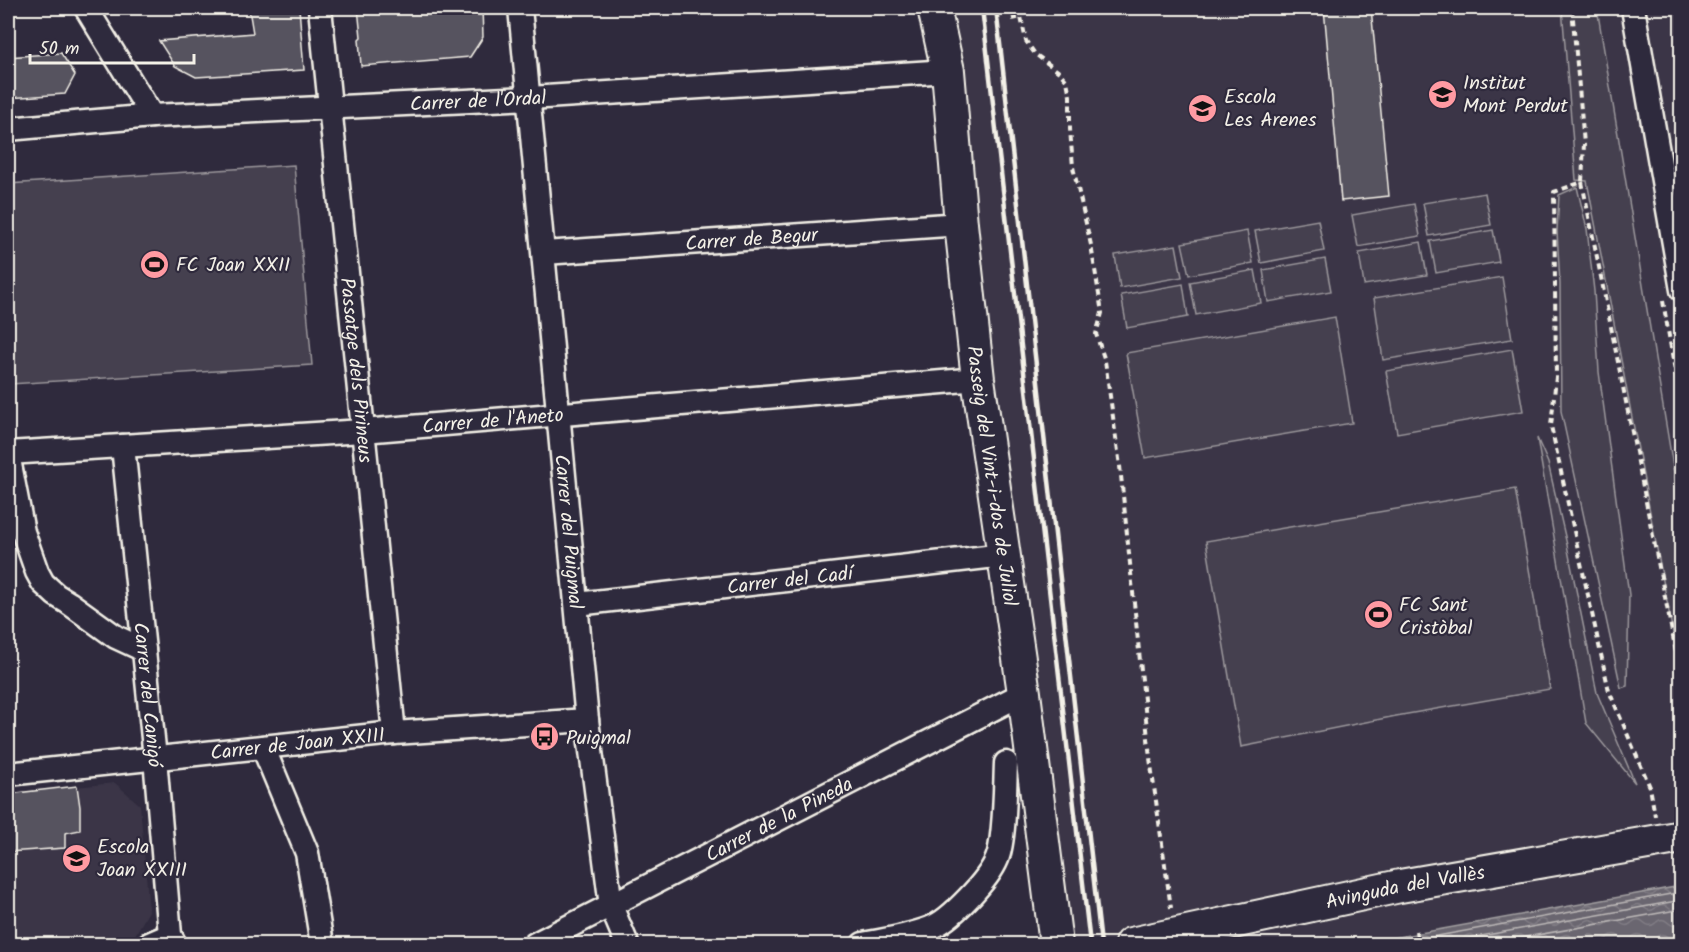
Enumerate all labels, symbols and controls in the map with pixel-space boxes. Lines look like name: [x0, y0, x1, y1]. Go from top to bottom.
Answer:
scale bar: [30, 27, 194, 65]
text: 50 m: [39, 35, 79, 64]
place label: Institut Mont Perdut: [1463, 68, 1568, 123]
school or university icon: Institut Mont Perdut: [1426, 78, 1458, 110]
place label: Escola Les Arenes: [1224, 82, 1317, 137]
street label: Carrer de l'Ordal: [409, 83, 547, 122]
school or university icon: Escola Les Arenes: [1187, 92, 1219, 124]
street label: Carrer de Begur: [684, 220, 820, 261]
sports icon: FC Joan XXII: [139, 248, 171, 280]
place label: FC Joan XXII: [176, 250, 290, 282]
street label: Passatge dels Pirineus: [330, 276, 380, 465]
street label: Passeig del Vint-i-dos de Juliol: [956, 344, 1025, 609]
street label: Carrer de l'Aneto: [421, 400, 565, 444]
street label: Carrer del Puigmal: [544, 453, 590, 611]
street label: Carrer del Cadí: [725, 558, 858, 605]
place label: FC Sant Cristòbal: [1399, 590, 1473, 645]
sports icon: FC Sant Cristòbal: [1362, 599, 1394, 631]
street label: Carrer del Canigó: [123, 621, 170, 770]
street label: Carrer de Joan XXIII: [209, 720, 386, 770]
bus stop icon: Puigmal: [529, 721, 561, 753]
place label: Puigmal: [566, 723, 631, 755]
street label: Carrer de la Pineda: [700, 769, 859, 872]
place label: Escola Joan XXIII: [97, 832, 187, 887]
school or university icon: Escola Joan XXIII: [60, 842, 92, 874]
street label: Avinguda del Vallès: [1323, 857, 1488, 920]

